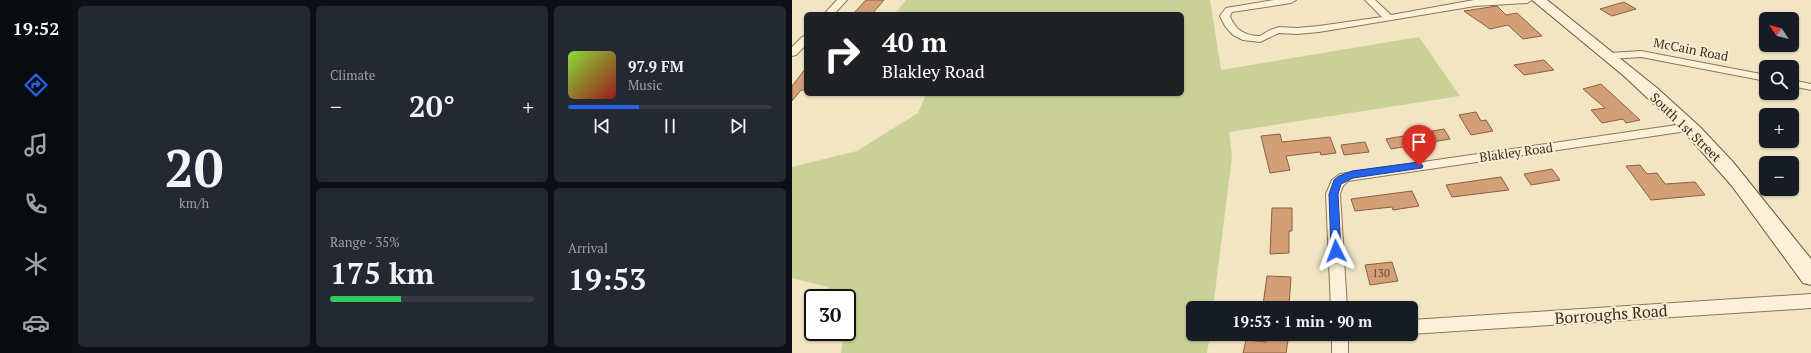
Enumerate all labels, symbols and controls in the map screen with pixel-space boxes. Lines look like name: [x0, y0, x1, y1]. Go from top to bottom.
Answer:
north arrow: [1759, 12, 1799, 52]
map controls: [1759, 12, 1799, 196]
text: 19:52: [13, 16, 59, 40]
text: 40 m: [882, 23, 947, 60]
icon: right: [816, 28, 868, 80]
street label: McCain Road: [1652, 33, 1730, 65]
text: 97.9 FM: [628, 56, 684, 76]
text: Blakley Road: [882, 59, 985, 83]
button: search: [1759, 60, 1799, 100]
text: Climate: [330, 66, 375, 84]
icon: directions: [22, 71, 50, 99]
text: Music: [628, 76, 662, 94]
text: 20°: [409, 86, 455, 126]
street label: South 1st Street: [1646, 88, 1726, 166]
text: −: [330, 92, 342, 121]
text: +: [522, 92, 534, 121]
button: +: [1759, 108, 1799, 148]
icon: previous: [591, 115, 613, 137]
icon: pause: [659, 115, 681, 137]
icon: next: [727, 115, 749, 137]
pin: [1402, 125, 1436, 166]
icon: music: [22, 131, 50, 159]
icon: arrive: [1408, 131, 1430, 153]
text: 20: [165, 133, 223, 202]
street label: Blakley Road: [1478, 138, 1554, 166]
button: −: [1759, 156, 1799, 196]
icon: phone: [22, 190, 50, 218]
text: km/h: [179, 194, 209, 212]
position arrow: [1315, 230, 1357, 272]
text: Range · 35%: [330, 233, 400, 251]
text: Arrival: [568, 239, 608, 257]
icon: climate: [22, 250, 50, 278]
text: 175 km: [330, 253, 434, 293]
text: 19:53: [568, 259, 646, 299]
house number: 130: [1372, 266, 1390, 280]
speed limit sign: 30: [804, 289, 856, 341]
street label: Borroughs Road: [1554, 299, 1668, 329]
icon: car: [22, 309, 50, 337]
text: 19:53 · 1 min · 90 m: [1232, 311, 1372, 331]

